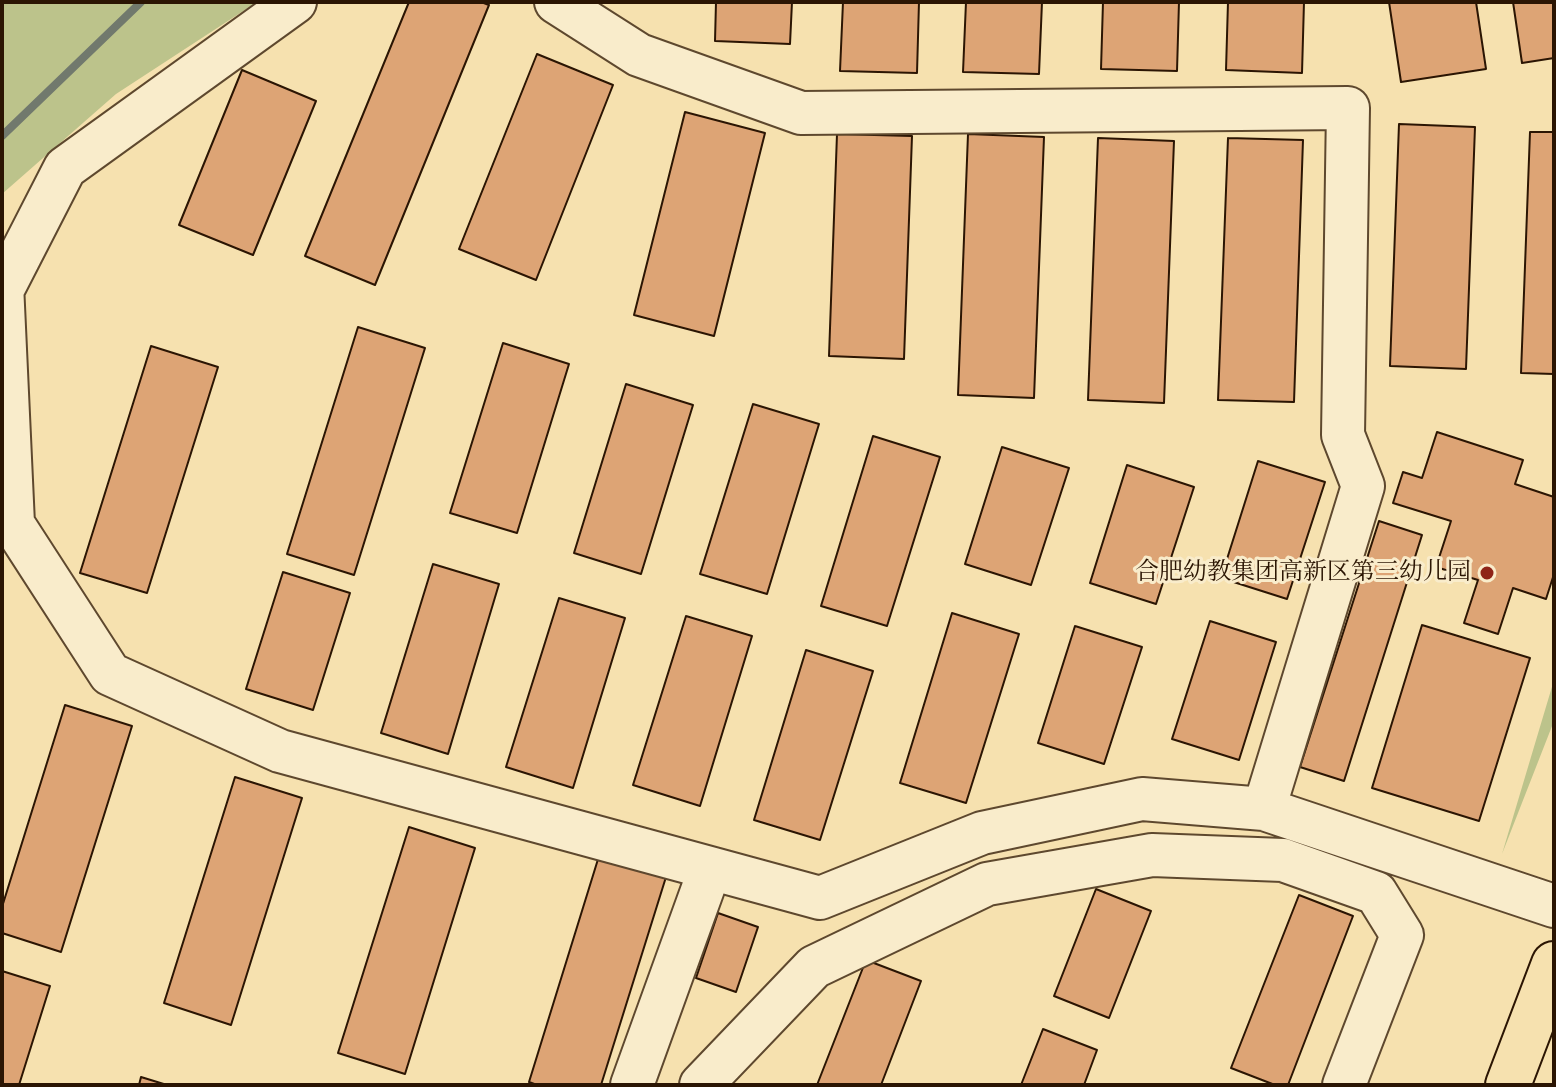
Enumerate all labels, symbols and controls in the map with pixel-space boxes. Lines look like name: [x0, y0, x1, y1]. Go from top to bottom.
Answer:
place label: 合肥幼教集团高新区第三幼儿园: [1135, 559, 1471, 587]
marker: 合肥幼教集团高新区第三幼儿园: [1478, 564, 1496, 582]

